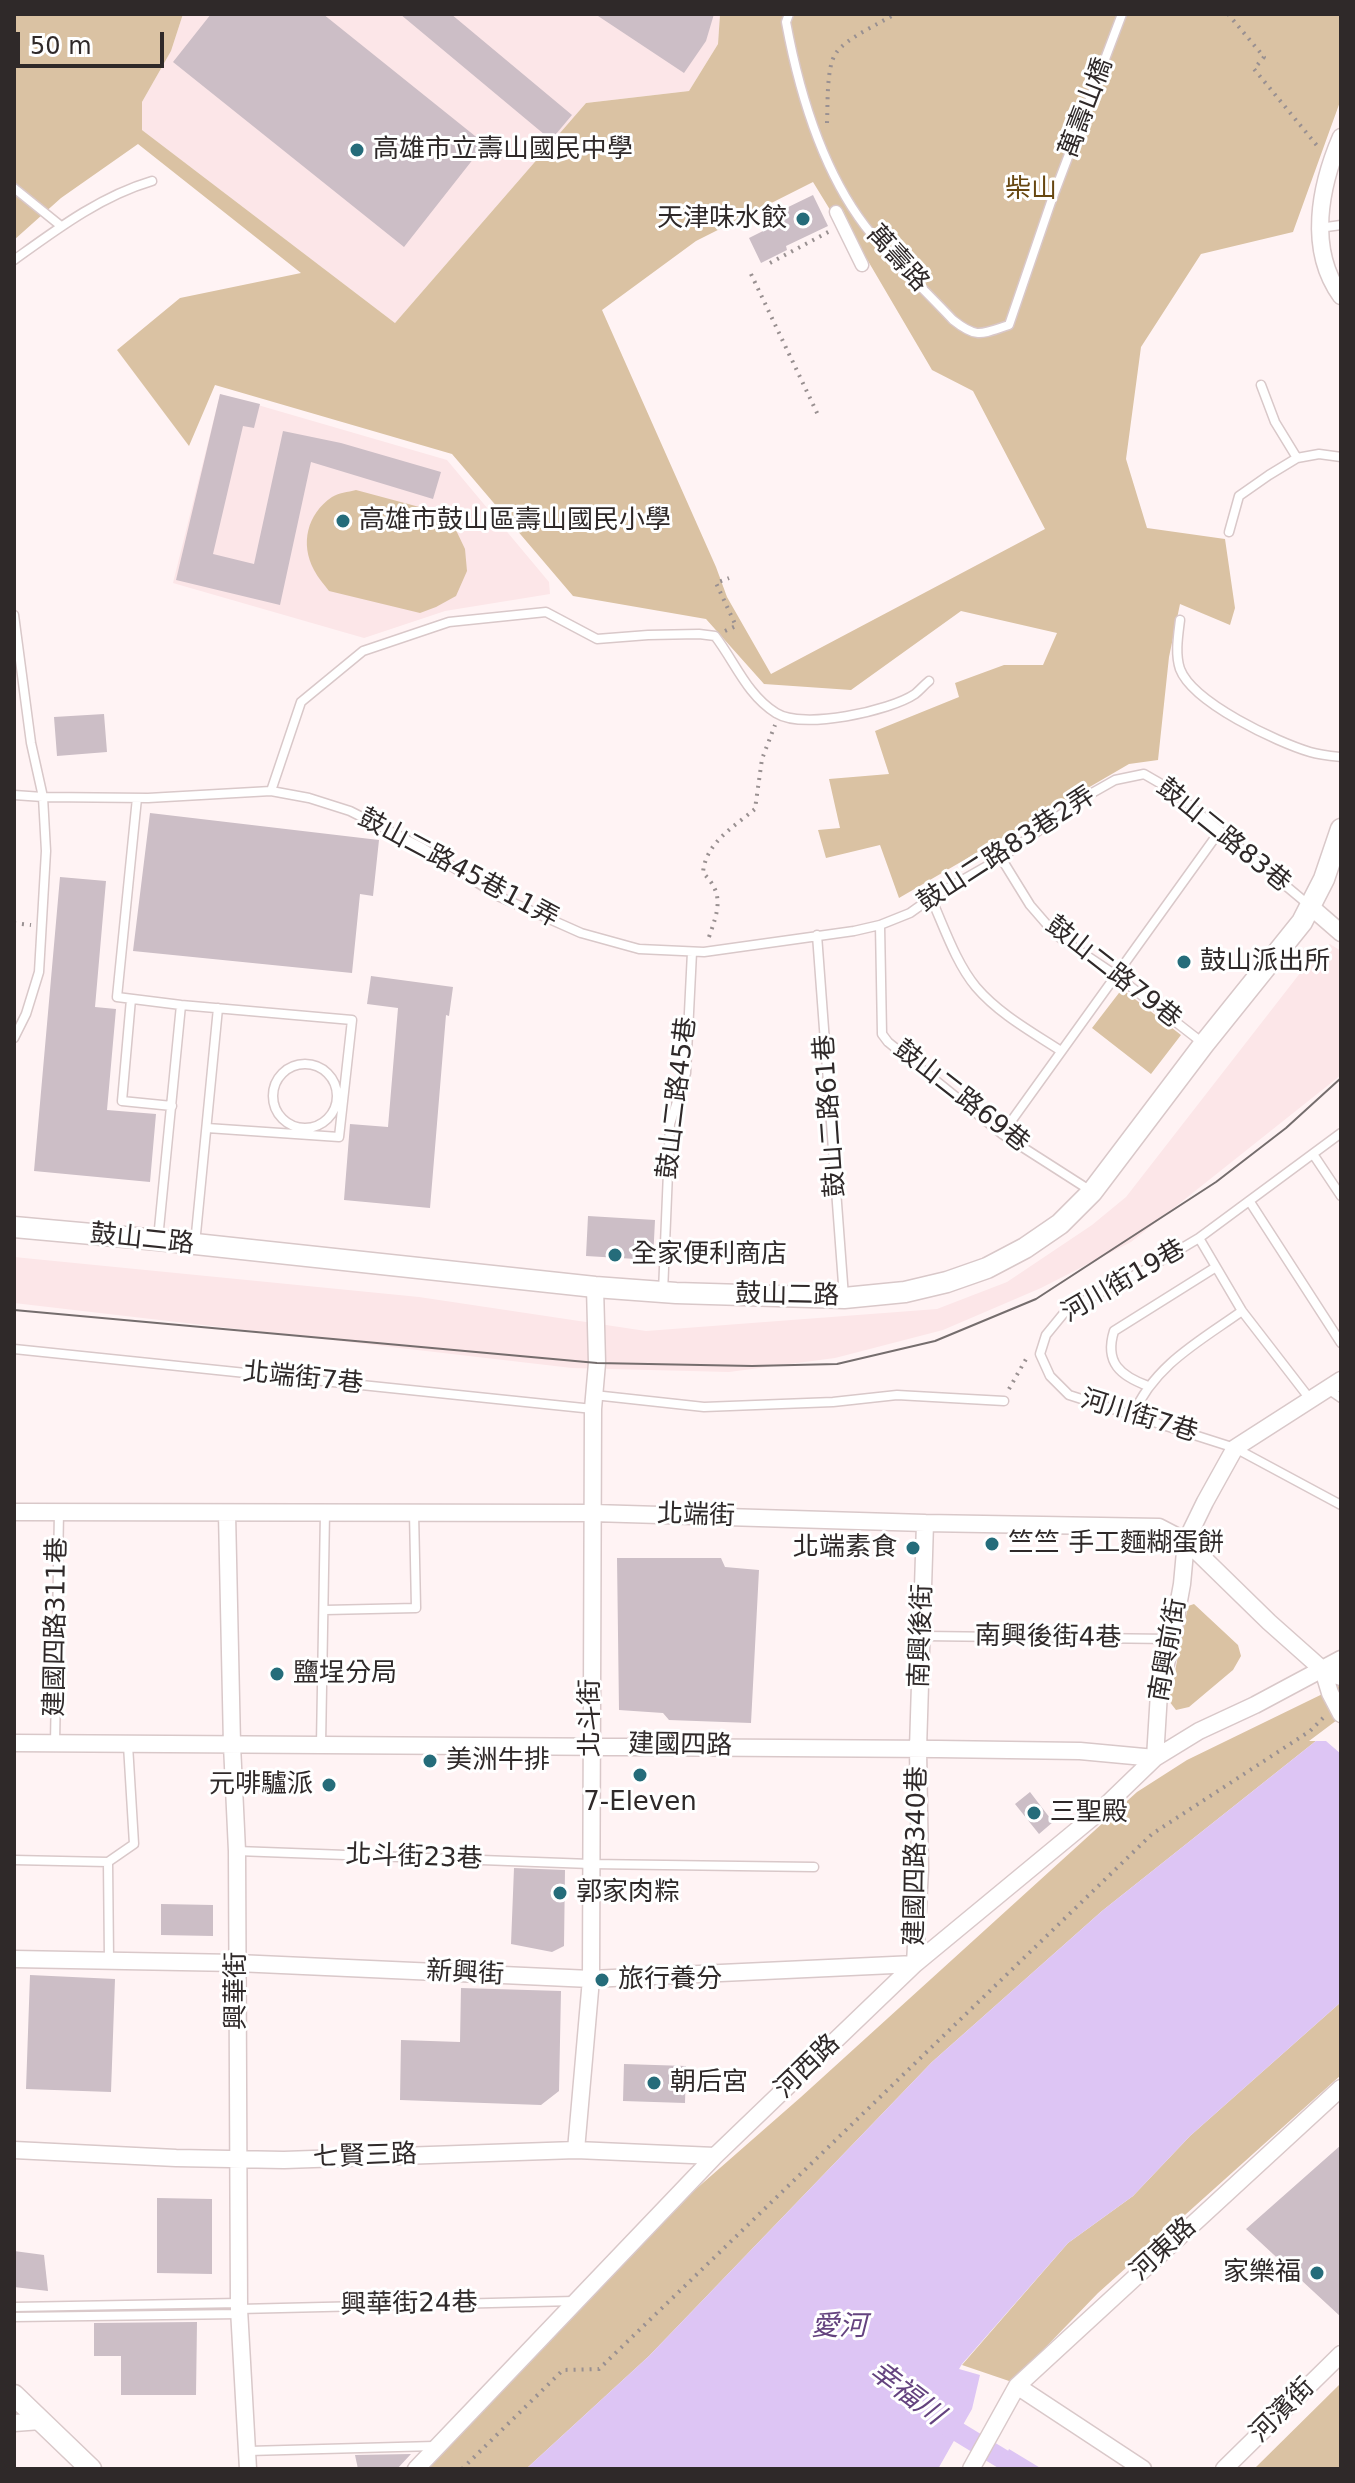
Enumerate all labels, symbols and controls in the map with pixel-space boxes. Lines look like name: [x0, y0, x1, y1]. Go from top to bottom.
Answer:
scale bar: [20, 16, 168, 66]
text: 50 m: [30, 32, 92, 60]
street label: 萬壽山橋: [1054, 54, 1120, 162]
place label: 高雄市立壽山國民中學: [373, 134, 633, 166]
marker: 高雄市立壽山國民中學: [348, 141, 366, 159]
park label: 柴山: [1005, 174, 1057, 206]
place label: 天津味水餃: [657, 203, 787, 235]
marker: 天津味水餃: [794, 210, 812, 228]
street label: 萬壽路: [859, 220, 935, 298]
place label: 高雄市鼓山區壽山國民小學: [359, 505, 671, 537]
marker: 高雄市鼓山區壽山國民小學: [334, 512, 352, 530]
street label: 鼓山二路83巷: [1150, 773, 1296, 899]
street label: 鼓山二路83巷2弄: [912, 781, 1102, 919]
street label: 鼓山二路45巷11弄: [353, 803, 563, 935]
street label: 鼓山二路79巷: [1039, 911, 1187, 1035]
place label: 鼓山派出所: [1200, 946, 1330, 978]
marker: 鼓山派出所: [1175, 953, 1193, 971]
street label: 鼓山二路45巷: [653, 1015, 703, 1181]
street label: 鼓山二路61巷: [810, 1034, 852, 1198]
street label: 鼓山二路69巷: [887, 1035, 1035, 1159]
street label: 鼓山二路: [89, 1219, 195, 1261]
street label: 河川街19巷: [1057, 1234, 1191, 1330]
place label: 全家便利商店: [631, 1239, 787, 1271]
marker: 全家便利商店: [606, 1246, 624, 1264]
street label: 鼓山二路: [735, 1279, 839, 1313]
street label: 北端街7巷: [241, 1357, 365, 1401]
street label: 河川街7巷: [1077, 1384, 1201, 1450]
street label: 北端街: [656, 1499, 736, 1533]
place label: 竺竺 手工麵糊蛋餅: [1008, 1528, 1224, 1560]
place label: 北端素食: [793, 1532, 897, 1564]
marker: 竺竺 手工麵糊蛋餅: [983, 1535, 1001, 1553]
street label: 建國四路311巷: [40, 1537, 74, 1717]
marker: 北端素食: [904, 1539, 922, 1557]
street label: 南興後街: [905, 1583, 939, 1689]
street label: 南興前街: [1145, 1596, 1193, 1704]
street label: 南興後街4巷: [974, 1621, 1122, 1655]
place label: 鹽埕分局: [293, 1658, 397, 1690]
marker: 鹽埕分局: [268, 1665, 286, 1683]
street label: 北斗街: [575, 1679, 607, 1757]
street label: 建國四路: [628, 1729, 732, 1763]
place label: 美洲牛排: [446, 1745, 550, 1777]
marker: 美洲牛排: [421, 1752, 439, 1770]
marker: 7-Eleven: [631, 1766, 649, 1784]
street label: 建國四路340巷: [900, 1766, 934, 1946]
place label: 元啡驢派: [209, 1769, 313, 1801]
marker: 元啡驢派: [320, 1776, 338, 1794]
place label: 7-Eleven: [583, 1787, 697, 1819]
place label: 三聖殿: [1050, 1797, 1128, 1829]
marker: 三聖殿: [1025, 1804, 1043, 1822]
street label: 北斗街23巷: [345, 1840, 483, 1876]
place label: 郭家肉粽: [576, 1877, 680, 1909]
marker: 郭家肉粽: [551, 1884, 569, 1902]
street label: 興華街: [221, 1952, 253, 2030]
street label: 新興街: [425, 1956, 505, 1992]
place label: 旅行養分: [618, 1964, 722, 1996]
marker: 旅行養分: [593, 1971, 611, 1989]
street label: 河西路: [769, 2029, 847, 2105]
place label: 朝后宮: [670, 2067, 748, 2099]
marker: 朝后宮: [645, 2074, 663, 2092]
street label: 七賢三路: [312, 2140, 418, 2174]
street label: 河東路: [1125, 2212, 1203, 2288]
place label: 家樂福: [1223, 2257, 1301, 2289]
marker: 家樂福: [1308, 2264, 1326, 2282]
street label: 興華街24巷: [340, 2288, 478, 2322]
water label: 愛河: [811, 2311, 867, 2345]
water label: 幸福川: [862, 2355, 950, 2433]
street label: 河濱街: [1244, 2372, 1322, 2450]

